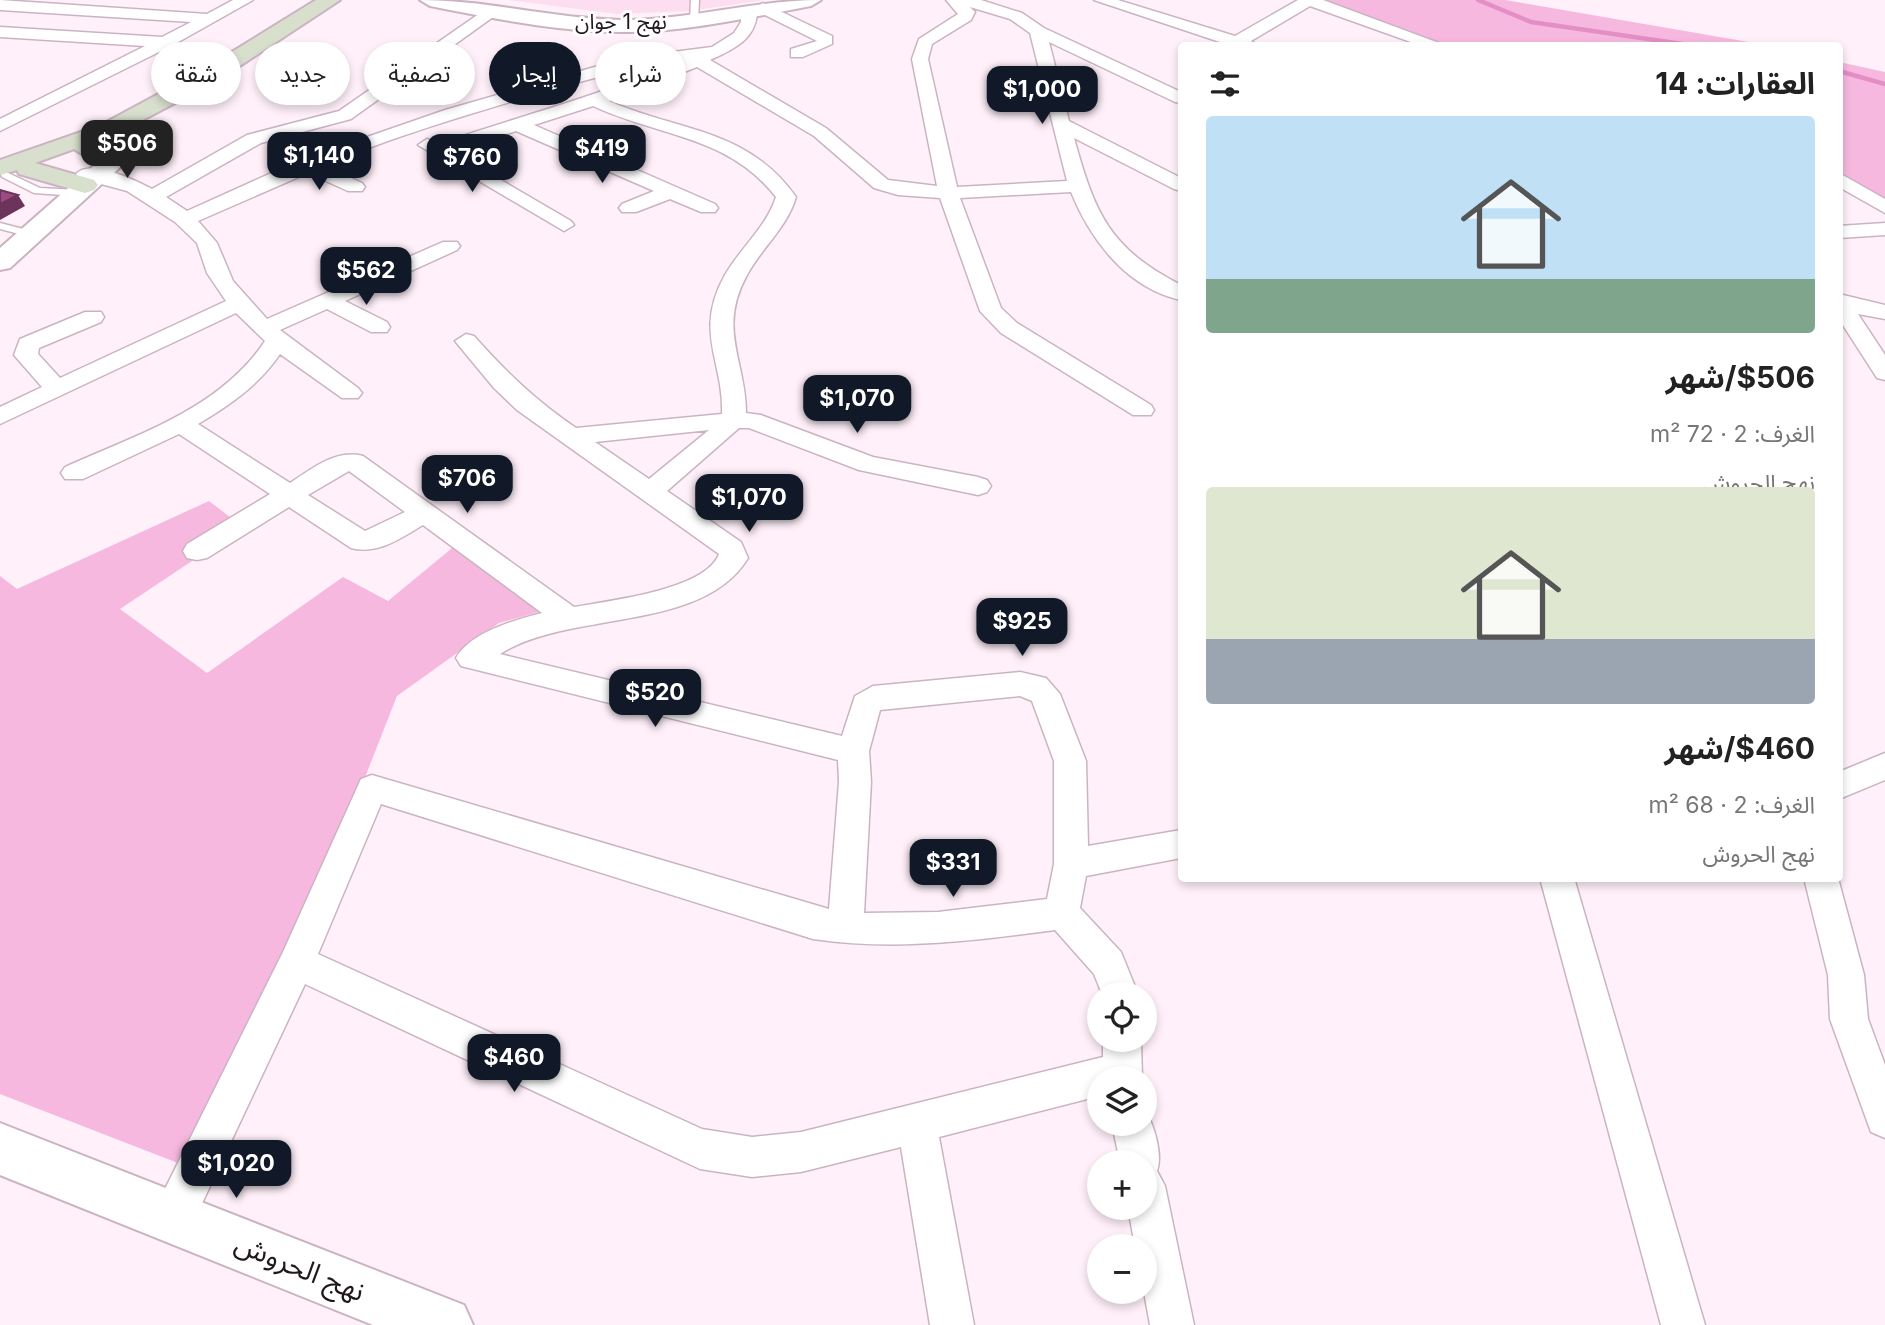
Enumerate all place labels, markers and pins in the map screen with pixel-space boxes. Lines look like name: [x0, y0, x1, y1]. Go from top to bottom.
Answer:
pin: $1,000: [985, 66, 1099, 126]
pin: $506: [86, 120, 168, 180]
pin: $419: [561, 125, 643, 185]
pin: $1,140: [262, 132, 376, 192]
pin: $760: [431, 134, 513, 194]
pin: $562: [325, 247, 407, 307]
pin: $1,070: [800, 376, 914, 435]
pin: $706: [426, 456, 508, 515]
pin: $1,070: [692, 475, 806, 534]
pin: $925: [981, 598, 1063, 658]
pin: $520: [614, 670, 696, 729]
pin: $331: [912, 839, 994, 899]
pin: $460: [473, 1034, 555, 1094]
pin: $1,020: [179, 1140, 293, 1200]

